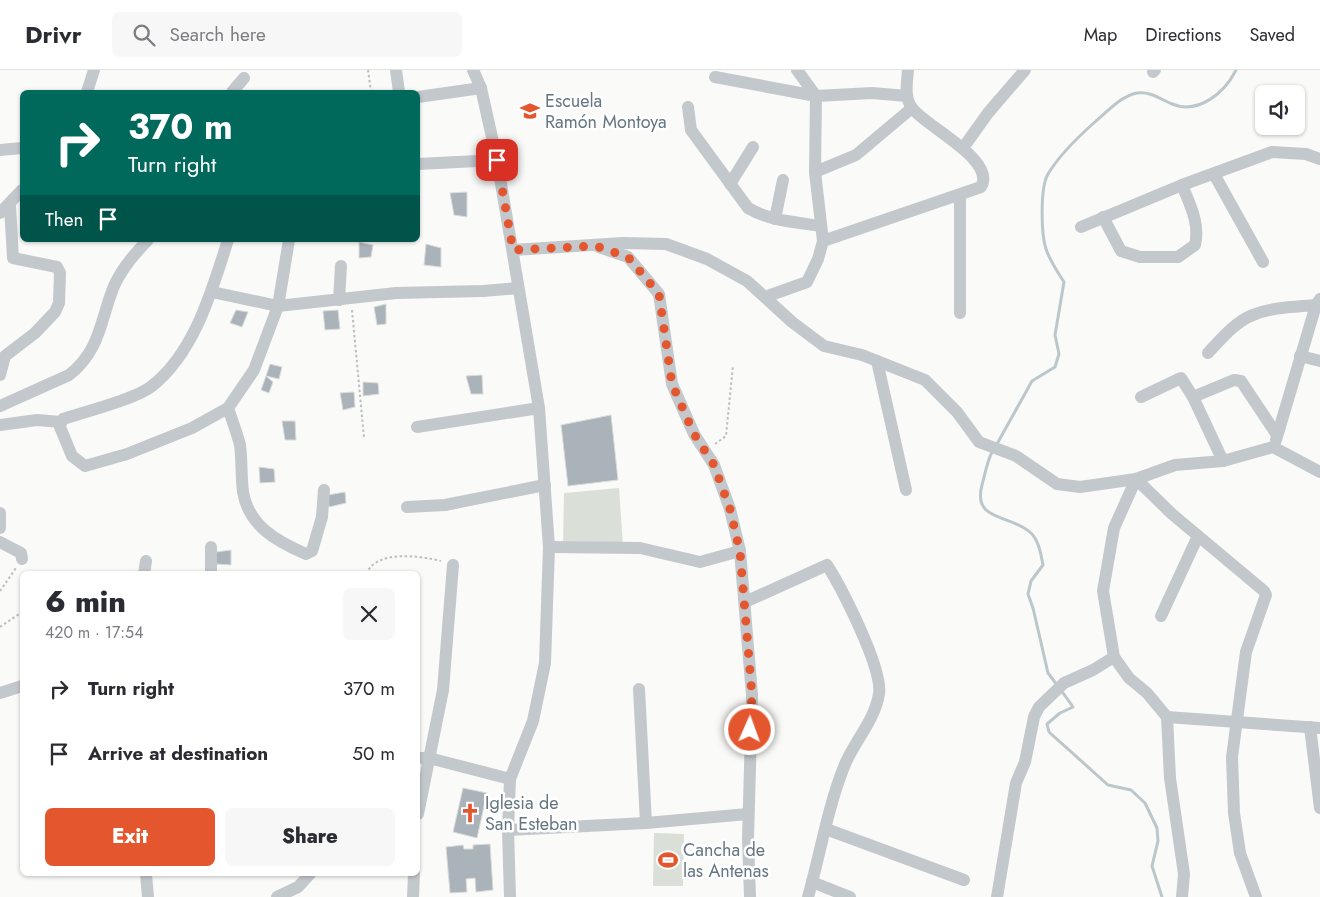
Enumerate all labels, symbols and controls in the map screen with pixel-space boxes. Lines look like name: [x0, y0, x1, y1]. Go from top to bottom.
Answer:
search box: [112, 12, 462, 57]
text: Drivr: [25, 17, 82, 52]
icon: search: [130, 21, 158, 49]
text: Search here: [170, 21, 266, 48]
text: Map: [1084, 22, 1117, 48]
text: Directions: [1145, 22, 1221, 48]
text: Saved: [1249, 22, 1295, 48]
map controls: [1255, 85, 1305, 135]
button: sound: [1255, 85, 1305, 135]
place label: Escuela Ramón Montoya: [545, 88, 667, 135]
school or university icon: Escuela Ramón Montoya: [519, 100, 541, 122]
text: 370 m: [128, 102, 233, 152]
icon: right: [45, 110, 110, 175]
pin: [476, 139, 518, 181]
icon: arrive: [483, 146, 511, 174]
text: Turn right: [128, 148, 216, 180]
icon: arrive: [94, 205, 122, 233]
text: Then: [45, 206, 84, 233]
text: 6 min: [45, 580, 126, 623]
button: close: [343, 588, 395, 640]
text: 420 m · 17:54: [45, 621, 143, 644]
icon: right: [45, 675, 73, 703]
text: Turn right: [88, 675, 174, 702]
text: 370 m: [343, 675, 395, 702]
position arrow: [723, 703, 775, 755]
icon: arrive: [45, 740, 73, 768]
text: Arrive at destination: [88, 740, 268, 767]
text: 50 m: [352, 740, 395, 767]
place label: Iglesia de San Esteban: [485, 790, 577, 837]
church icon: Iglesia de San Esteban: [459, 802, 481, 824]
button: Exit: [45, 808, 215, 866]
button: Share: [225, 808, 395, 866]
place label: Cancha de las Antenas: [683, 837, 769, 884]
sports icon: Cancha de las Antenas: [657, 849, 679, 871]

